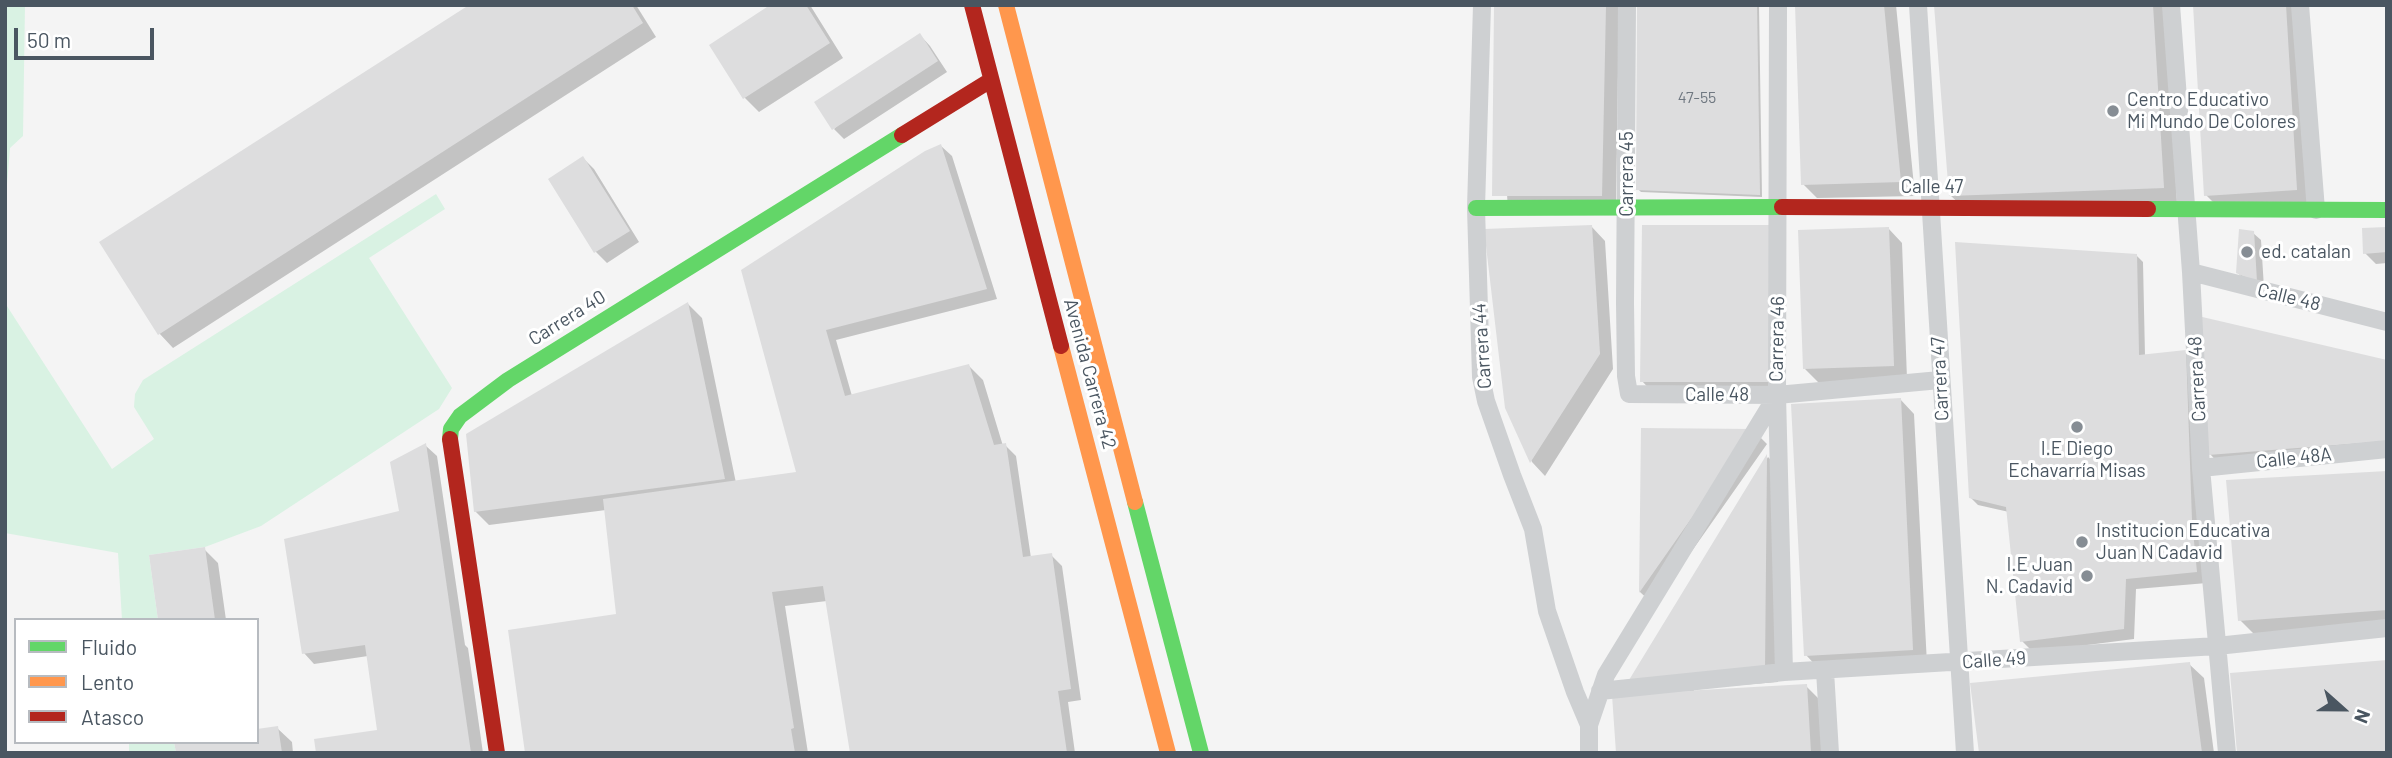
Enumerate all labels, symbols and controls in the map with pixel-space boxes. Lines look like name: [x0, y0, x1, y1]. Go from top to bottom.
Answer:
scale bar: [18, 14, 158, 58]
text: 50 m: [27, 27, 71, 52]
house number: 47-55: [1678, 88, 1716, 108]
place label: Centro Educativo Mi Mundo De Colores: [2127, 89, 2296, 133]
marker: Centro Educativo Mi Mundo De Colores: [2105, 103, 2121, 119]
street label: Carrera 45: [1616, 131, 1638, 217]
street label: Calle 47: [1901, 176, 1963, 198]
place label: ed. catalan: [2261, 241, 2351, 263]
marker: ed. catalan: [2239, 244, 2255, 260]
street label: Calle 48: [2255, 278, 2323, 316]
street label: Carrera 40: [524, 285, 610, 351]
street label: Avenida Carrera 42: [1059, 296, 1121, 452]
street label: Carrera 46: [1765, 296, 1789, 382]
street label: Carrera 44: [1468, 302, 1496, 390]
street label: Carrera 47: [1926, 336, 1954, 422]
street label: Carrera 48: [2183, 336, 2211, 422]
street label: Calle 48: [1685, 384, 1749, 406]
marker: I.E Diego Echavarría Misas: [2069, 419, 2085, 435]
place label: I.E Diego Echavarría Misas: [2008, 438, 2146, 482]
street label: Calle 48A: [2255, 443, 2333, 473]
place label: Institucion Educativa Juan N Cadavid: [2096, 520, 2270, 564]
marker: Institucion Educativa Juan N Cadavid: [2074, 534, 2090, 550]
place label: I.E Juan N. Cadavid: [1986, 554, 2073, 598]
marker: I.E Juan N. Cadavid: [2079, 568, 2095, 584]
legend: [14, 618, 259, 744]
text: Fluido: [81, 634, 137, 659]
street label: Calle 49: [1961, 646, 2027, 674]
text: Lento: [81, 669, 134, 694]
north arrow: [2308, 674, 2378, 744]
text: Atasco: [81, 704, 144, 729]
text: N: [2350, 707, 2376, 727]

